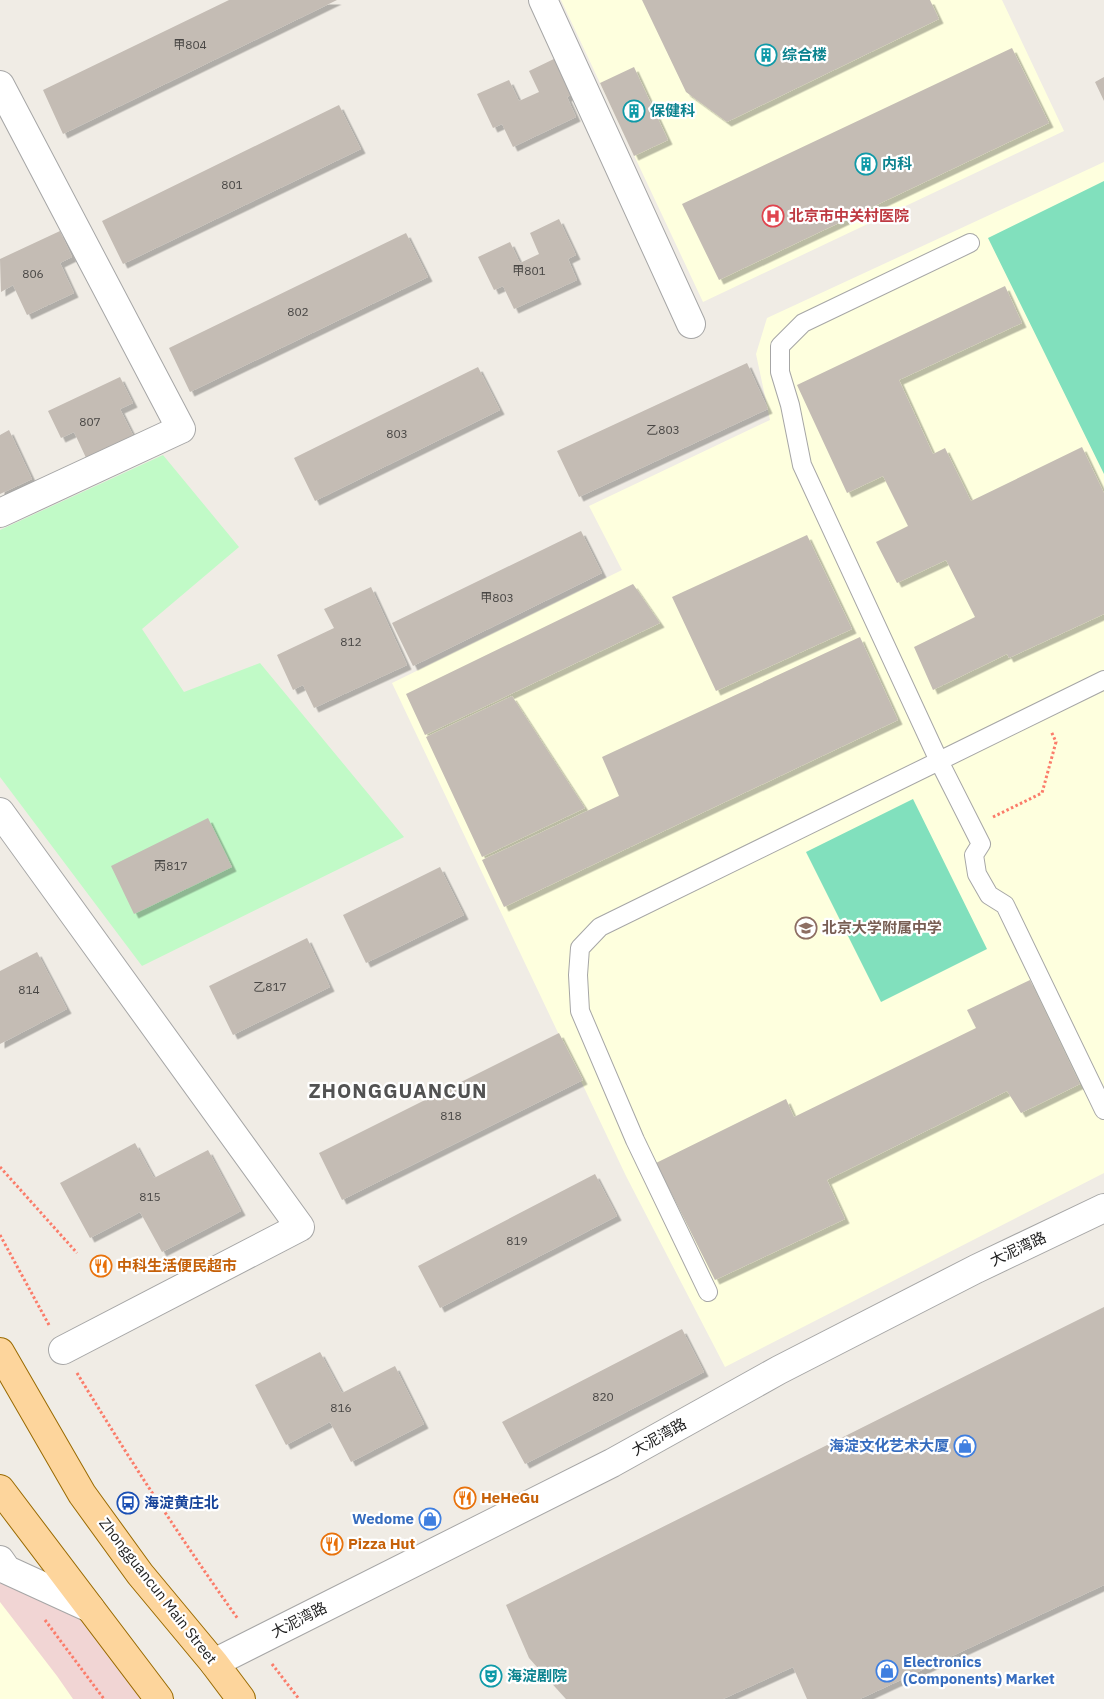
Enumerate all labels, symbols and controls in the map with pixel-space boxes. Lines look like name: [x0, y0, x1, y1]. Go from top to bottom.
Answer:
house number: 甲804: [173, 37, 207, 52]
building icon: 综合楼: [754, 43, 778, 67]
place label: 综合楼: [782, 45, 827, 64]
building icon: 保健科: [622, 99, 646, 123]
place label: 保健科: [650, 101, 695, 120]
building icon: 内科: [854, 152, 878, 176]
place label: 内科: [882, 154, 912, 173]
house number: 801: [221, 177, 243, 192]
hospital icon: 北京市中关村医院: [761, 204, 785, 228]
place label: 北京市中关村医院: [789, 206, 909, 225]
house number: 甲801: [512, 263, 546, 278]
house number: 806: [22, 266, 44, 281]
house number: 802: [287, 304, 309, 319]
house number: 807: [79, 414, 101, 429]
house number: 乙803: [646, 422, 680, 437]
house number: 803: [386, 426, 408, 441]
house number: 甲803: [480, 590, 514, 605]
house number: 812: [340, 634, 362, 649]
house number: 丙817: [154, 858, 188, 873]
school or university icon: 北京大学附属中学: [794, 916, 818, 940]
place label: 北京大学附属中学: [822, 918, 942, 937]
house number: 乙817: [253, 979, 287, 994]
house number: 814: [18, 982, 40, 997]
district label: ZHONGGUANCUN: [308, 1077, 488, 1104]
house number: 818: [440, 1108, 462, 1123]
house number: 815: [139, 1189, 161, 1204]
street label: 大泥湾路: [987, 1227, 1049, 1270]
house number: 819: [506, 1233, 528, 1248]
restaurant icon: 中科生活便民超市: [89, 1254, 113, 1278]
place label: 中科生活便民超市: [117, 1256, 237, 1275]
house number: 820: [592, 1389, 614, 1404]
house number: 816: [330, 1400, 352, 1415]
street label: 大泥湾路: [628, 1414, 690, 1459]
shop icon: 海淀文化艺术大厦: [953, 1434, 977, 1458]
place label: 海淀文化艺术大厦: [829, 1436, 949, 1455]
restaurant icon: HeHeGu: [453, 1486, 477, 1510]
place label: HeHeGu: [481, 1488, 539, 1507]
bus stop icon: 海淀黄庄北: [116, 1491, 140, 1515]
place label: 海淀黄庄北: [144, 1493, 219, 1512]
shop icon: Wedome: [418, 1507, 442, 1531]
place label: Wedome: [352, 1509, 414, 1528]
street label: Zhongguancun Main Street: [95, 1514, 221, 1668]
restaurant icon: Pizza Hut: [320, 1532, 344, 1556]
place label: Pizza Hut: [348, 1534, 416, 1553]
street label: 大泥湾路: [268, 1597, 330, 1642]
place label: Electronics (Components) Market: [903, 1652, 1055, 1688]
shop icon: Electronics (Components) Market: [875, 1659, 899, 1683]
theatre icon: 海淀剧院: [479, 1664, 503, 1688]
place label: 海淀剧院: [507, 1666, 567, 1685]

